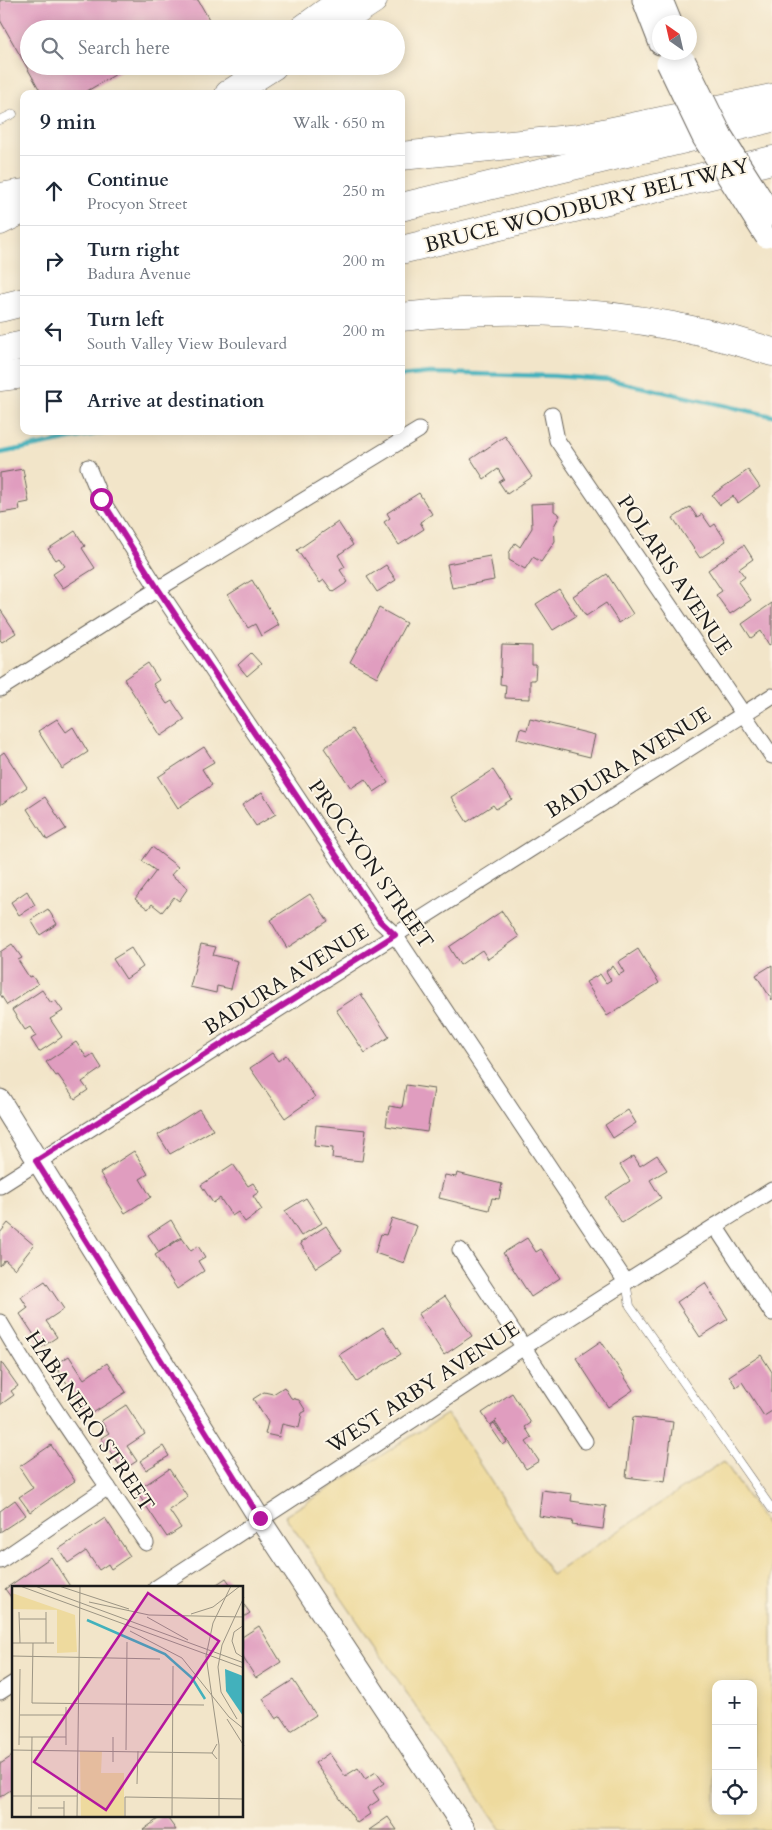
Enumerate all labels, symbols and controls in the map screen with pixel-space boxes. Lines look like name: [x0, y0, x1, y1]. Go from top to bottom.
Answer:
north arrow: [652, 15, 697, 60]
search box: [20, 20, 405, 75]
icon: search: [38, 34, 66, 62]
text: Search here: [78, 35, 170, 61]
text: 9 min: [40, 108, 96, 137]
text: Walk · 650 m: [293, 112, 385, 134]
street label: BRUCE WOODBURY BELTWAY: [422, 151, 753, 260]
text: Continue: [87, 167, 169, 193]
icon: ahead: [40, 177, 68, 205]
text: 250 m: [343, 180, 385, 202]
text: Procyon Street: [87, 193, 187, 215]
text: Turn right: [87, 237, 179, 263]
icon: right: [40, 247, 68, 275]
text: 200 m: [343, 250, 385, 272]
text: Badura Avenue: [87, 263, 191, 285]
text: Turn left: [87, 307, 164, 333]
icon: left: [40, 317, 68, 345]
text: 200 m: [343, 320, 385, 342]
text: South Valley View Boulevard: [87, 333, 287, 355]
icon: arrive: [40, 387, 68, 415]
text: Arrive at destination: [87, 388, 264, 414]
route start: [90, 488, 113, 511]
street label: POLARIS AVENUE: [610, 489, 739, 661]
street label: BADURA AVENUE: [540, 700, 717, 825]
street label: PROCYON STREET: [301, 774, 440, 955]
street label: BADURA AVENUE: [198, 917, 375, 1042]
street label: WEST ARBY AVENUE: [321, 1314, 525, 1461]
street label: HABANERO STREET: [18, 1325, 161, 1518]
route end: [249, 1507, 272, 1530]
inset map: [12, 1586, 244, 1818]
map controls: [712, 1680, 757, 1815]
button: +: [712, 1680, 757, 1725]
button: −: [712, 1725, 757, 1770]
button: locate: [712, 1770, 757, 1815]

